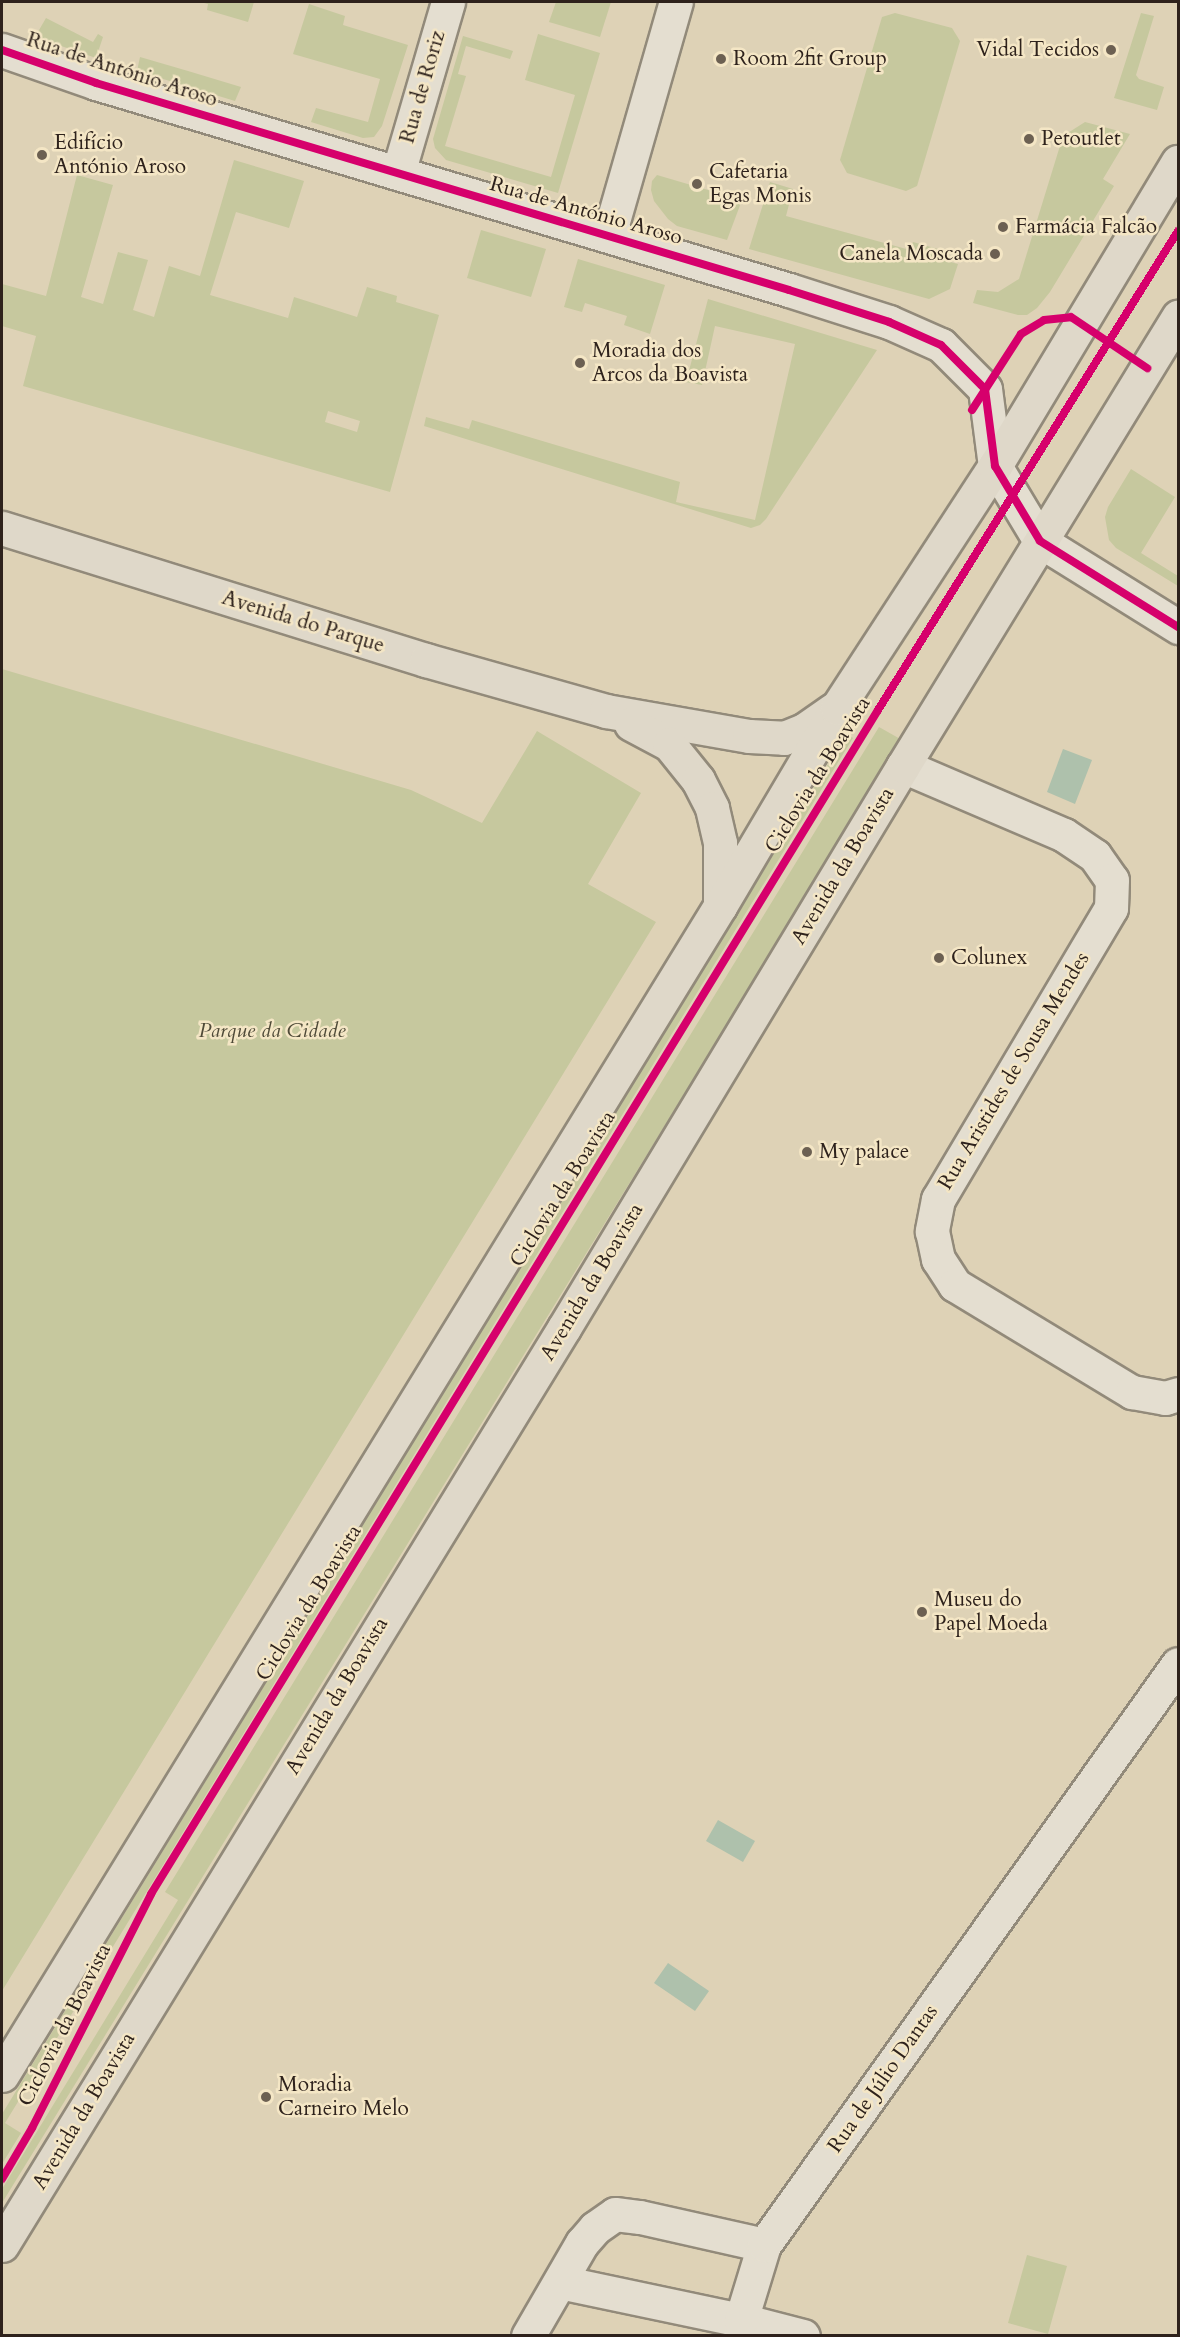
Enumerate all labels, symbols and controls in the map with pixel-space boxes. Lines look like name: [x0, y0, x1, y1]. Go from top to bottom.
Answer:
street label: Rua de António Aroso: [23, 27, 221, 113]
street label: Rua de Roriz: [395, 28, 451, 146]
place label: Vidal Tecidos: [976, 37, 1099, 63]
marker: Vidal Tecidos: [1104, 43, 1118, 57]
place label: Room 2fit Group: [733, 46, 887, 72]
marker: Room 2fit Group: [714, 52, 728, 66]
place label: Petoutlet: [1041, 126, 1121, 152]
place label: Edifício António Aroso: [54, 130, 186, 180]
marker: Petoutlet: [1022, 132, 1036, 146]
marker: Edifício António Aroso: [35, 148, 49, 162]
place label: Cafetaria Egas Monis: [709, 159, 811, 209]
street label: Rua de António Aroso: [487, 171, 685, 251]
marker: Cafetaria Egas Monis: [690, 177, 704, 191]
place label: Farmácia Falcão: [1015, 214, 1157, 240]
marker: Farmácia Falcão: [996, 220, 1010, 234]
place label: Canela Moscada: [839, 241, 983, 267]
marker: Canela Moscada: [988, 247, 1002, 261]
place label: Moradia dos Arcos da Boavista: [592, 338, 748, 388]
marker: Moradia dos Arcos da Boavista: [573, 356, 587, 370]
street label: Avenida do Parque: [219, 585, 387, 659]
street label: Ciclovia da Boavista: [760, 692, 876, 858]
street label: Avenida da Boavista: [786, 783, 900, 949]
place label: Colunex: [951, 945, 1027, 971]
street label: Rua Aristides de Sousa Mendes: [933, 948, 1095, 1194]
marker: Colunex: [932, 951, 946, 965]
park label: Parque da Cidade: [198, 1018, 346, 1044]
street label: Ciclovia da Boavista: [505, 1106, 621, 1272]
place label: My palace: [819, 1139, 909, 1165]
marker: My palace: [800, 1145, 814, 1159]
street label: Avenida da Boavista: [535, 1199, 649, 1365]
street label: Ciclovia da Boavista: [251, 1520, 367, 1686]
place label: Museu do Papel Moeda: [934, 1587, 1048, 1637]
marker: Museu do Papel Moeda: [915, 1605, 929, 1619]
street label: Avenida da Boavista: [280, 1613, 394, 1779]
street label: Ciclovia da Boavista: [13, 1939, 117, 2111]
street label: Rua de Júlio Dantas: [823, 2000, 943, 2158]
street label: Avenida da Boavista: [27, 2028, 141, 2194]
place label: Moradia Carneiro Melo: [278, 2072, 409, 2122]
marker: Moradia Carneiro Melo: [259, 2090, 273, 2104]

